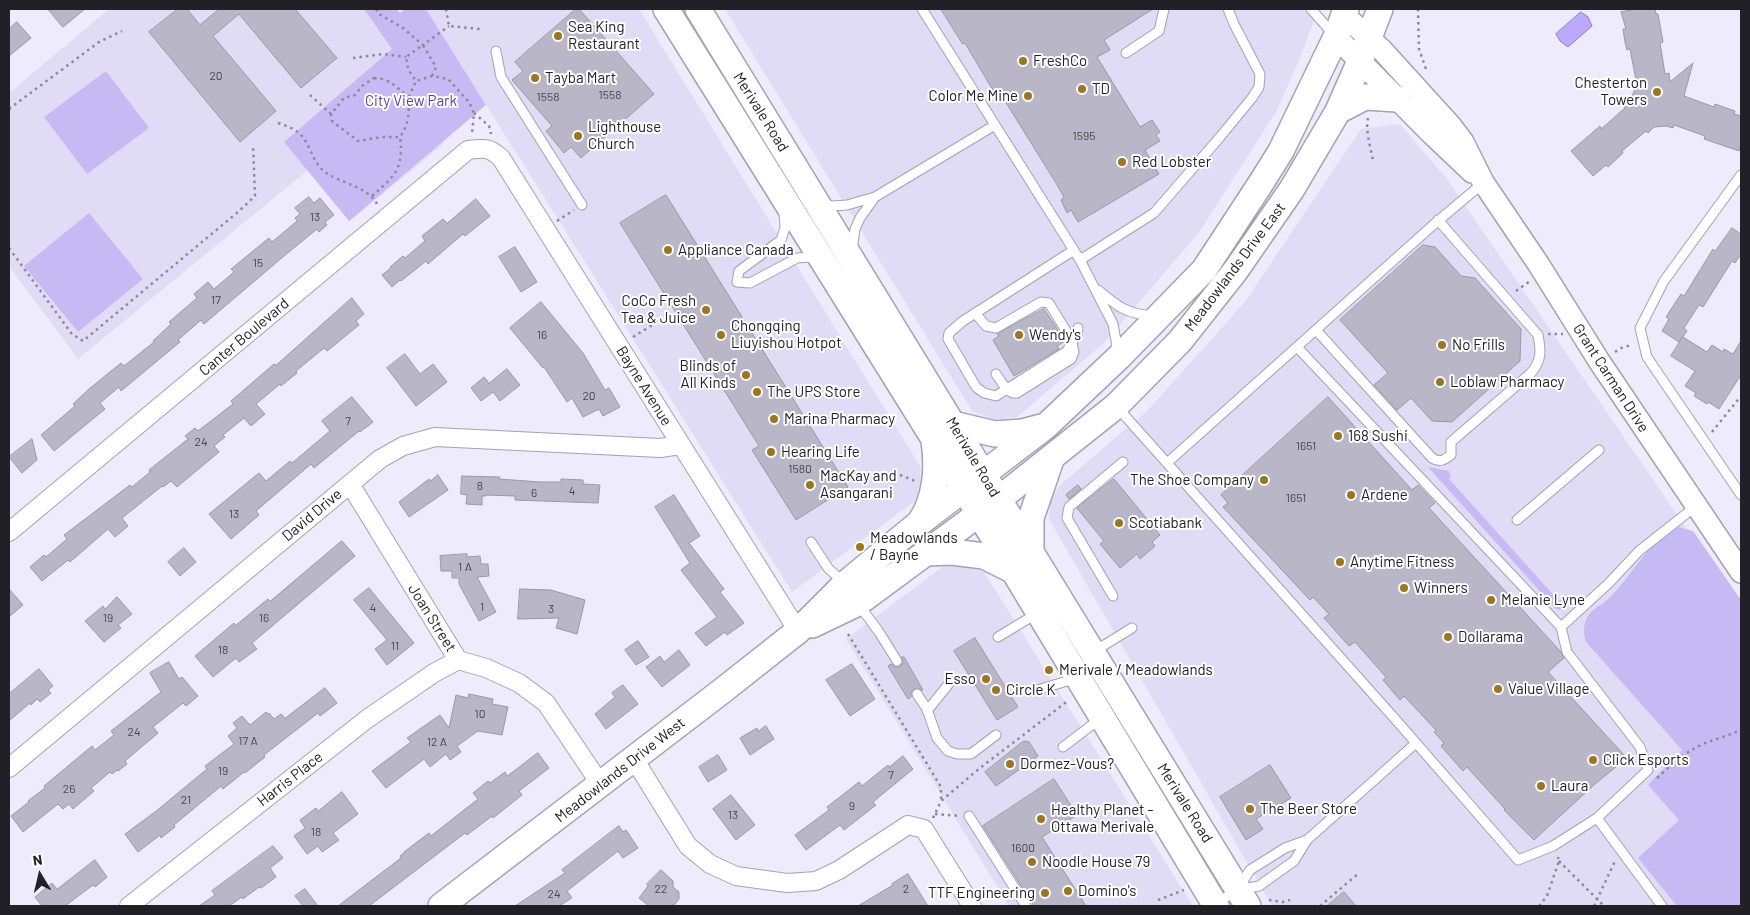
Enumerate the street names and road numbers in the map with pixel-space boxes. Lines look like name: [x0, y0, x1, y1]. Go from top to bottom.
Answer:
street label: Merivale Road: [729, 69, 793, 155]
street label: Meadowlands Drive East: [1181, 199, 1289, 335]
street label: Canter Boulevard: [196, 294, 292, 380]
street label: Grant Carman Drive: [1569, 320, 1653, 436]
street label: Bayne Avenue: [612, 343, 676, 429]
street label: Merivale Road: [942, 414, 1004, 500]
street label: David Drive: [279, 485, 345, 545]
street label: Joan Street: [404, 581, 460, 655]
street label: Meadowlands Drive West: [551, 714, 689, 826]
street label: Harris Place: [254, 748, 326, 810]
street label: Merivale Road: [1153, 760, 1217, 846]

